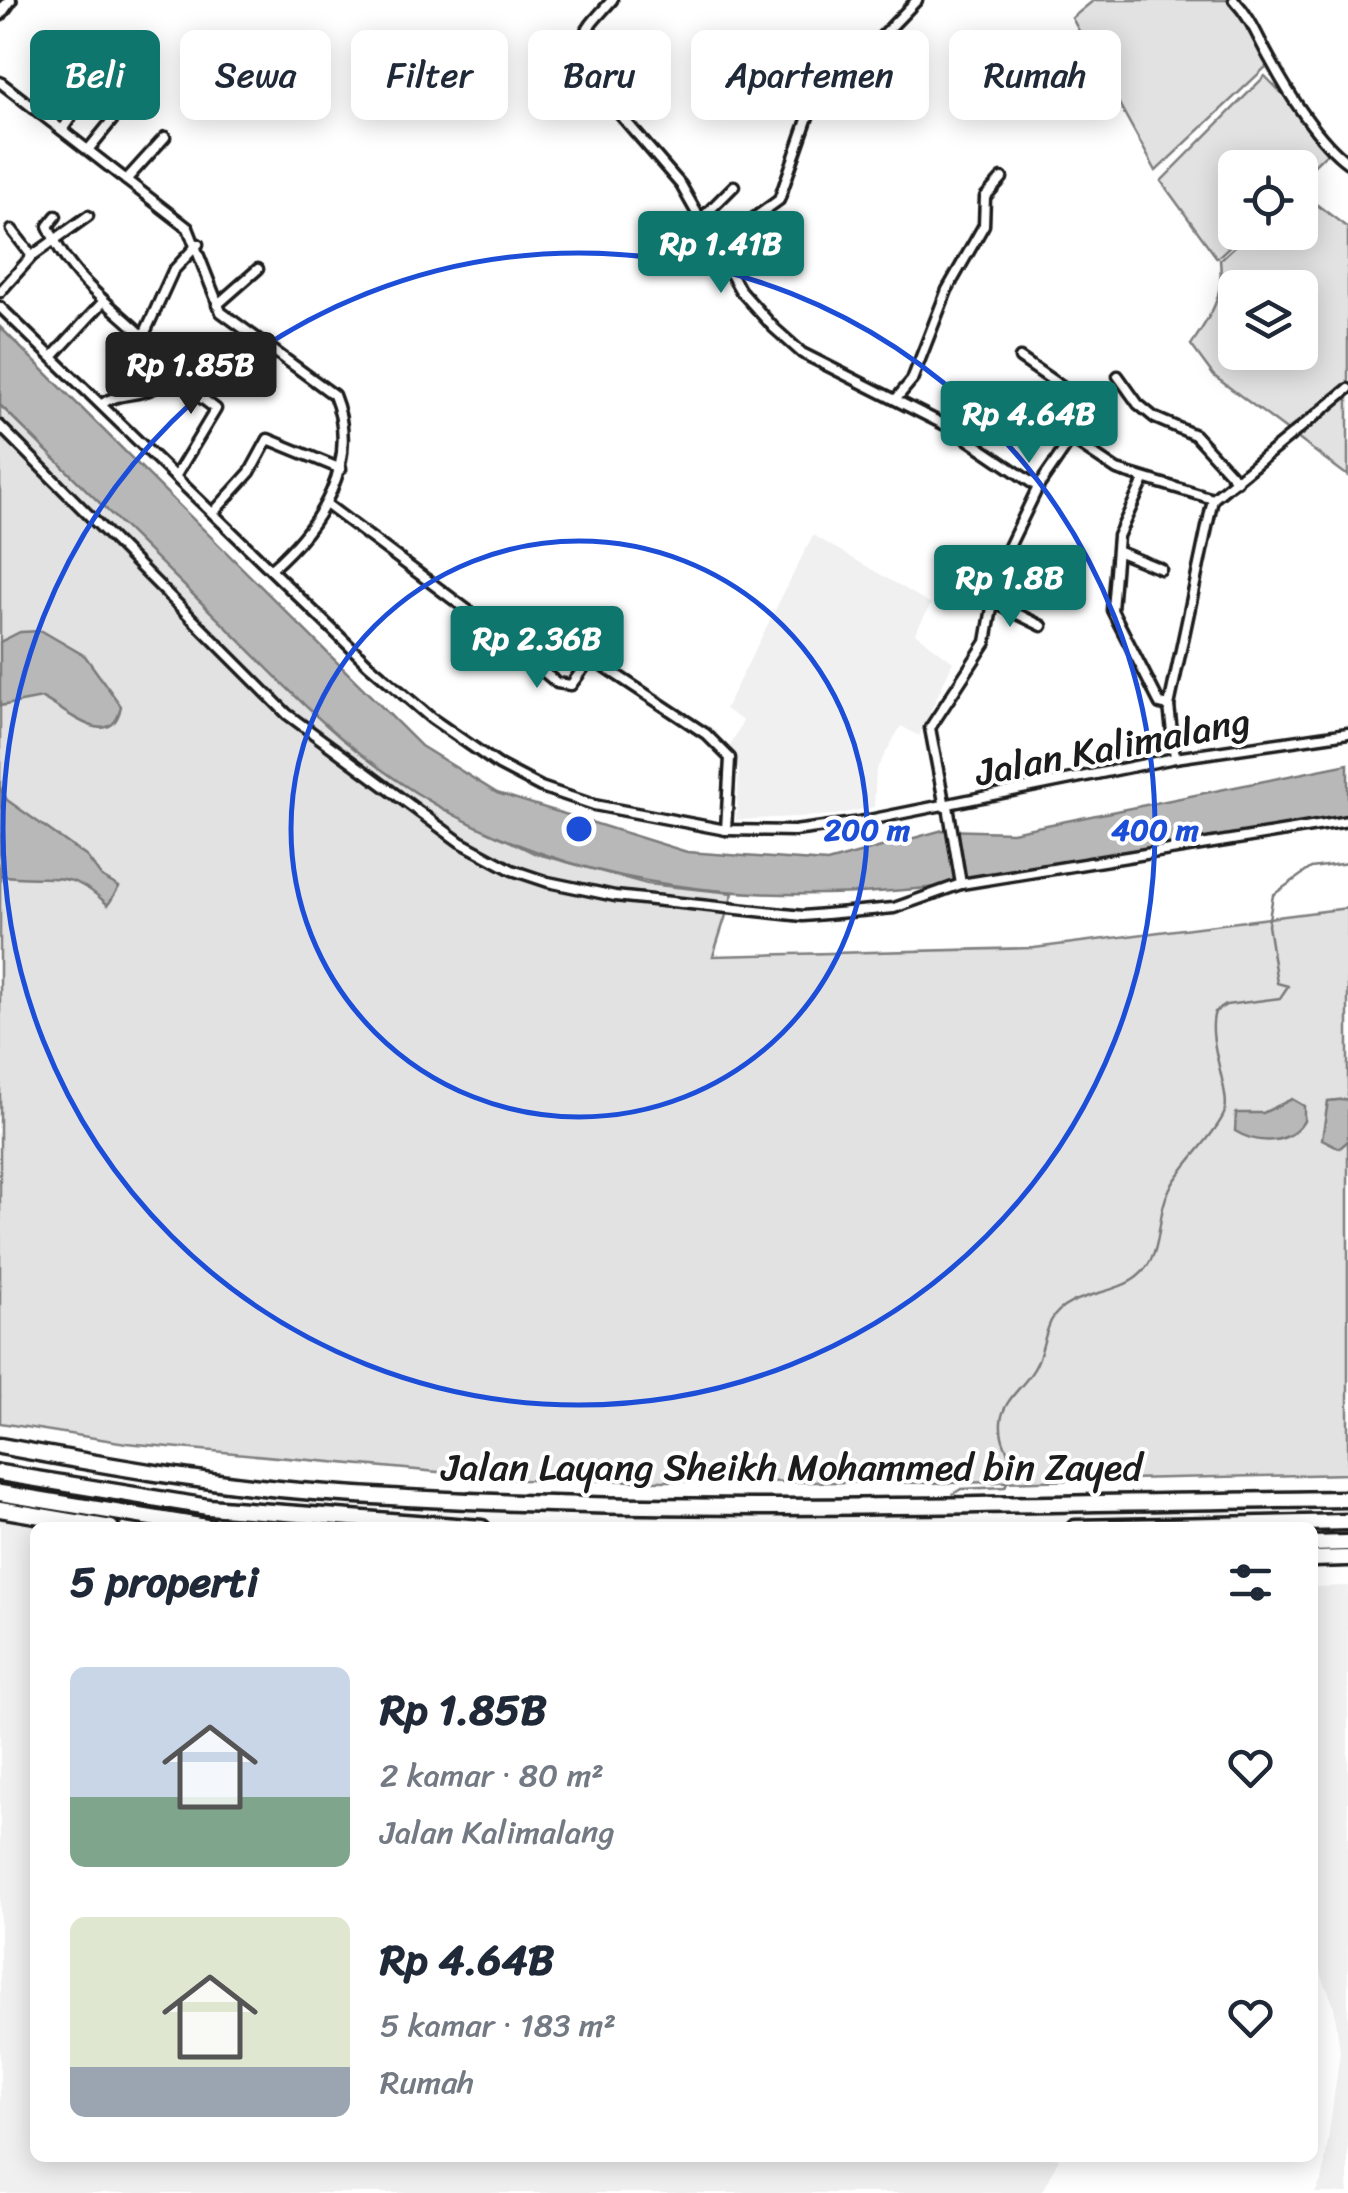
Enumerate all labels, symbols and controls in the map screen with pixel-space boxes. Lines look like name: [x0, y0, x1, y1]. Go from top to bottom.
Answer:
chip: Beli: [30, 30, 160, 120]
chip: Sewa: [180, 30, 331, 120]
chip: Filter: [351, 30, 508, 120]
chip: Baru: [528, 30, 671, 120]
chip: Apartemen: [691, 30, 929, 120]
chip: Rumah: [949, 30, 1121, 120]
map controls: [1218, 150, 1318, 370]
button: locate: [1218, 150, 1318, 250]
pin: Rp 1.41B: [618, 211, 824, 296]
text: Rp 1.41B: [660, 215, 782, 272]
button: layers: [1218, 270, 1318, 370]
pin: Rp 1.85B: [88, 332, 294, 417]
text: Rp 1.85B: [127, 336, 255, 393]
pin: Rp 4.64B: [926, 381, 1132, 466]
text: Rp 4.64B: [963, 385, 1095, 442]
pin: Rp 1.8B: [918, 545, 1102, 630]
text: Rp 1.8B: [956, 549, 1064, 606]
pin: Rp 2.36B: [434, 606, 640, 691]
text: Rp 2.36B: [473, 610, 601, 667]
street label: Jalan Kalimalang: [968, 688, 1256, 807]
text: 200 m: [824, 803, 910, 857]
text: 400 m: [1111, 803, 1199, 857]
centre of rings: [561, 811, 597, 847]
street label: Jalan Layang Sheikh Mohammed bin Zayed: [440, 1434, 1145, 1501]
text: 5 properti: [70, 1545, 258, 1619]
icon: filters: [1223, 1555, 1278, 1610]
text: Rp 1.85B: [380, 1673, 547, 1747]
icon: home: [150, 1707, 270, 1827]
icon: heart: [1223, 1740, 1278, 1795]
text: 2 kamar · 80 m²: [380, 1747, 604, 1804]
text: Jalan Kalimalang: [380, 1804, 615, 1861]
text: Rp 4.64B: [380, 1923, 554, 1997]
icon: home: [150, 1957, 270, 2077]
icon: heart: [1223, 1990, 1278, 2045]
text: 5 kamar · 183 m²: [380, 1997, 616, 2054]
text: Rumah: [380, 2054, 474, 2111]

